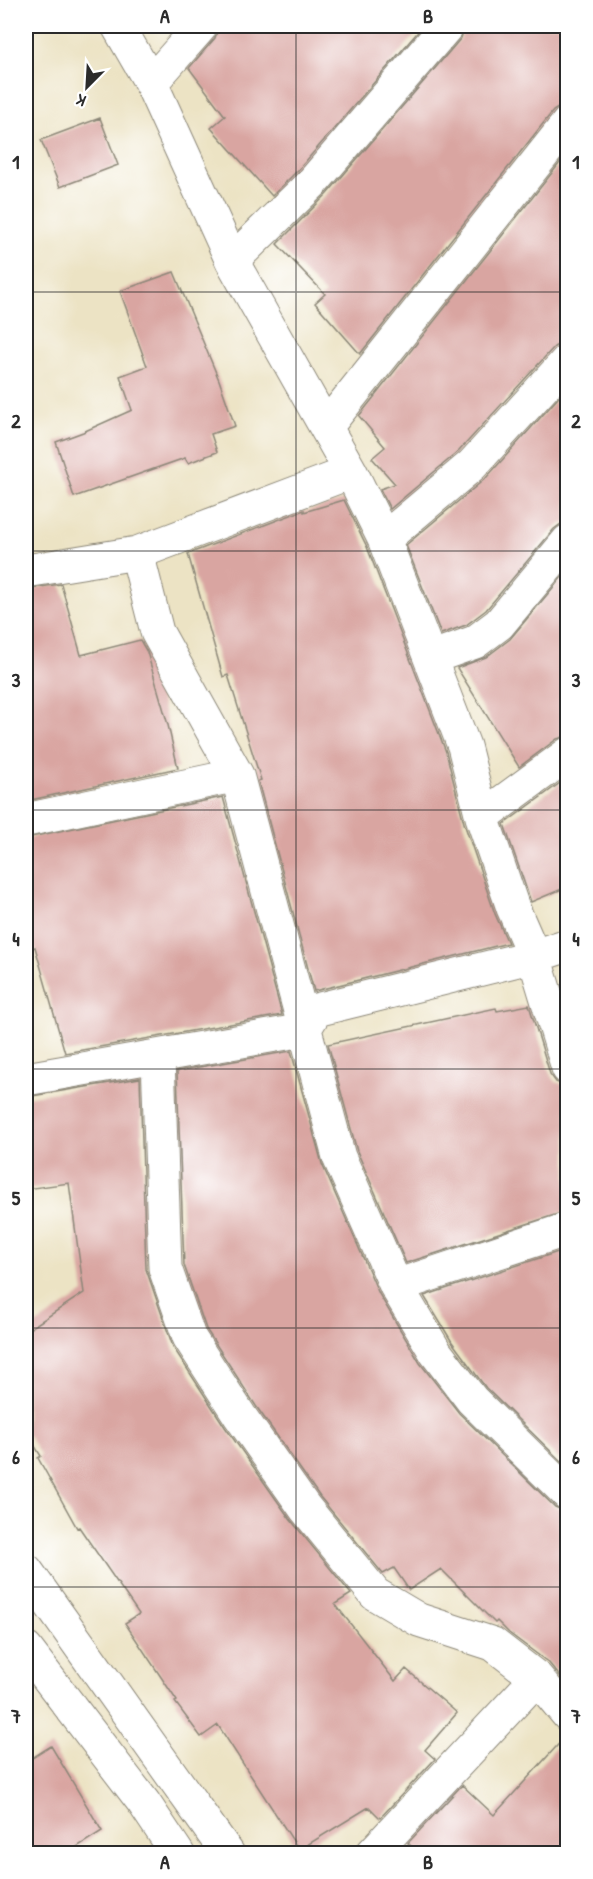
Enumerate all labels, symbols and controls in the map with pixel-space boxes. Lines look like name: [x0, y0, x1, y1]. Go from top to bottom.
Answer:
text: A: [160, 2, 170, 29]
text: B: [423, 2, 433, 29]
north arrow: [57, 57, 117, 117]
text: K: [72, 89, 89, 112]
text: 1: [12, 148, 20, 175]
text: 1: [572, 148, 580, 175]
text: 2: [11, 407, 21, 434]
text: 2: [571, 407, 581, 434]
text: 3: [12, 666, 21, 693]
text: 3: [572, 666, 581, 693]
text: 4: [12, 925, 20, 952]
text: 4: [572, 925, 580, 952]
text: 5: [12, 1184, 21, 1211]
text: 5: [572, 1184, 581, 1211]
text: 6: [12, 1443, 20, 1470]
text: 6: [572, 1443, 580, 1470]
text: 7: [10, 1702, 21, 1729]
text: 7: [570, 1702, 581, 1729]
text: A: [160, 1848, 170, 1875]
text: B: [423, 1848, 433, 1875]

